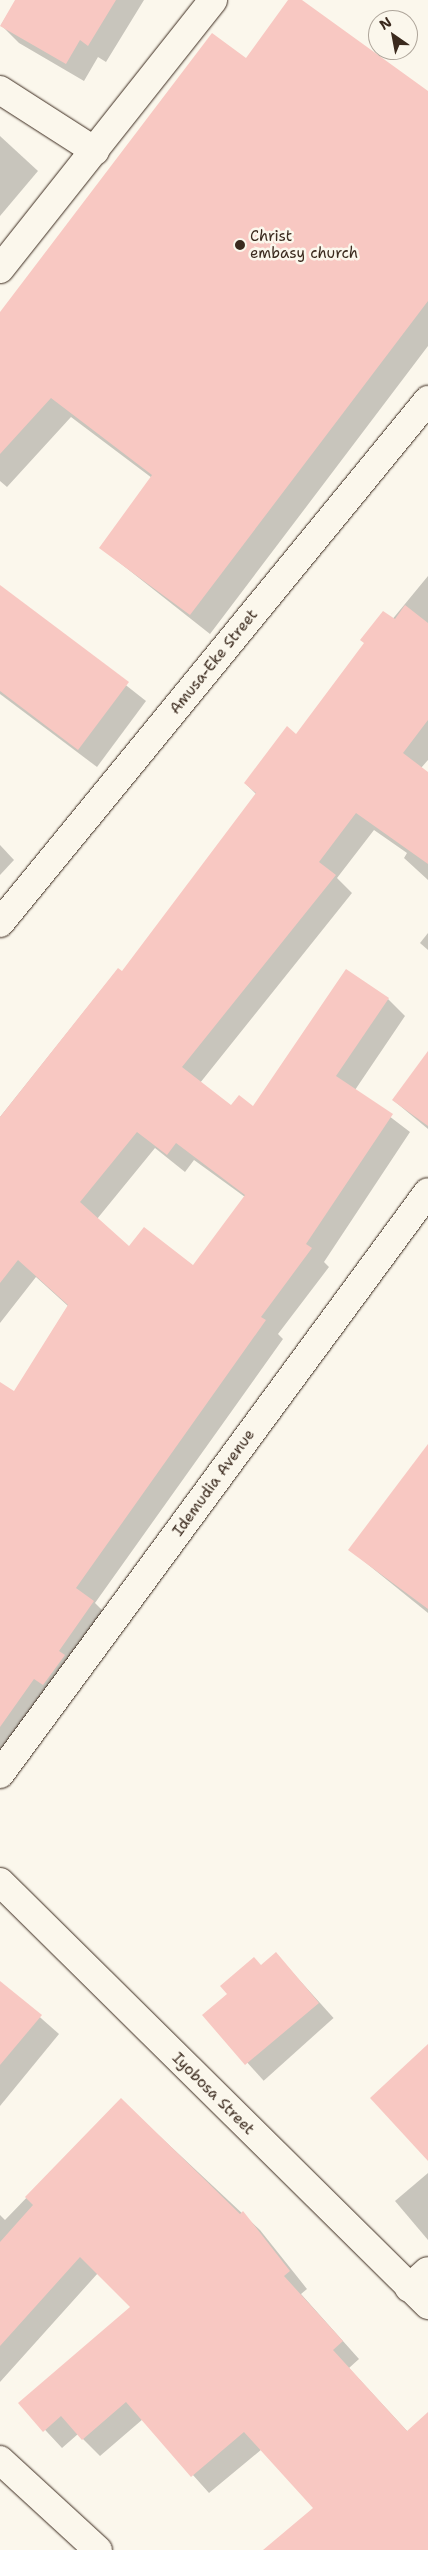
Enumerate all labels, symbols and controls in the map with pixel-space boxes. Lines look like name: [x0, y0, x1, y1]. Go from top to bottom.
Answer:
north arrow: [368, 10, 418, 60]
text: N: [376, 13, 395, 34]
place label: Christ embasy church: [250, 227, 358, 262]
marker: Christ embasy church: [234, 239, 246, 251]
street label: Amusa-Eke Street: [166, 606, 262, 718]
street label: Idemudia Avenue: [169, 1426, 259, 1540]
street label: Iyobosa Street: [168, 2049, 258, 2139]

